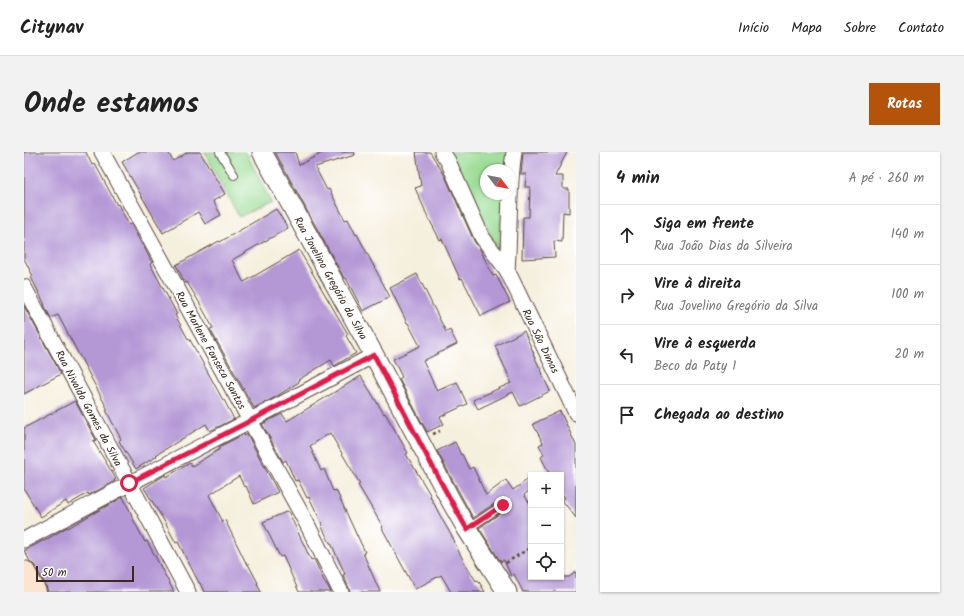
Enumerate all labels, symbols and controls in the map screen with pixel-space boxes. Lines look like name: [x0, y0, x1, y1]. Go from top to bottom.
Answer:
text: Citynav: [20, 13, 83, 43]
text: Início: [738, 17, 769, 39]
text: Mapa: [791, 17, 822, 39]
text: Sobre: [844, 17, 876, 39]
text: Contato: [898, 17, 944, 39]
text: Onde estamos: [24, 82, 199, 127]
button: Rotas: [869, 83, 940, 125]
north arrow: [480, 164, 516, 200]
text: 4 min: [616, 165, 660, 192]
text: A pé · 260 m: [849, 168, 924, 189]
text: Siga em frente: [654, 212, 754, 236]
street label: Rua Jovelino Gregório da Silva: [289, 213, 372, 344]
icon: ahead: [616, 224, 638, 246]
text: 140 m: [891, 224, 924, 245]
text: Rua João Dias da Silveira: [654, 236, 793, 257]
text: Vire à direita: [654, 272, 741, 296]
icon: right: [616, 284, 638, 306]
text: 100 m: [891, 284, 924, 305]
street label: Rua Marlene Fonseca Santos: [170, 288, 250, 413]
text: Rua Jovelino Gregório da Silva: [654, 296, 818, 317]
street label: Rua São Dimas: [517, 306, 564, 377]
text: Vire à esquerda: [654, 332, 756, 356]
icon: left: [616, 344, 638, 366]
text: 20 m: [894, 344, 924, 365]
street label: Rua Nivaldo Gomes da Silva: [50, 347, 126, 470]
text: Beco da Paty 1: [654, 356, 736, 377]
text: Chegada ao destino: [654, 403, 784, 427]
icon: arrive: [616, 404, 638, 426]
map controls: [528, 472, 564, 580]
button: +: [528, 472, 564, 508]
route start: [120, 474, 138, 492]
route end: [494, 496, 512, 514]
button: −: [528, 508, 564, 544]
button: locate: [528, 544, 564, 580]
scale bar: [36, 564, 134, 583]
text: 50 m: [42, 564, 67, 582]

